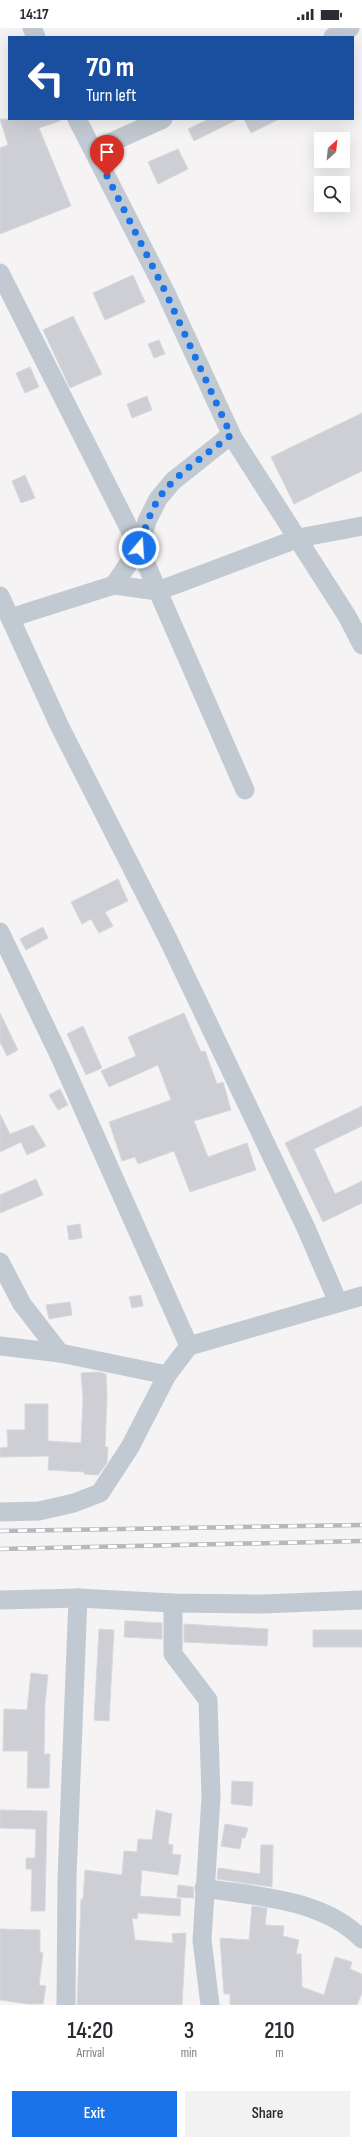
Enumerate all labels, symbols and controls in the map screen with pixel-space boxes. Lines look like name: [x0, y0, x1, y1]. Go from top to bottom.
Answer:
text: 14:17: [20, 5, 49, 24]
text: 70 m: [86, 51, 134, 84]
icon: left: [20, 52, 72, 104]
text: Turn left: [86, 85, 137, 106]
north arrow: [314, 132, 350, 168]
map controls: [314, 132, 350, 212]
pin: [90, 135, 124, 176]
icon: arrive: [96, 141, 118, 163]
button: search: [314, 176, 350, 212]
position arrow: [118, 527, 160, 569]
text: 14:20: [67, 2016, 113, 2045]
text: 3: [184, 2016, 194, 2045]
text: 210: [264, 2016, 295, 2045]
text: Arrival: [76, 2045, 104, 2061]
text: min: [181, 2045, 197, 2061]
text: m: [275, 2045, 284, 2061]
button: Exit: [12, 2091, 177, 2137]
button: Share: [185, 2091, 350, 2137]

